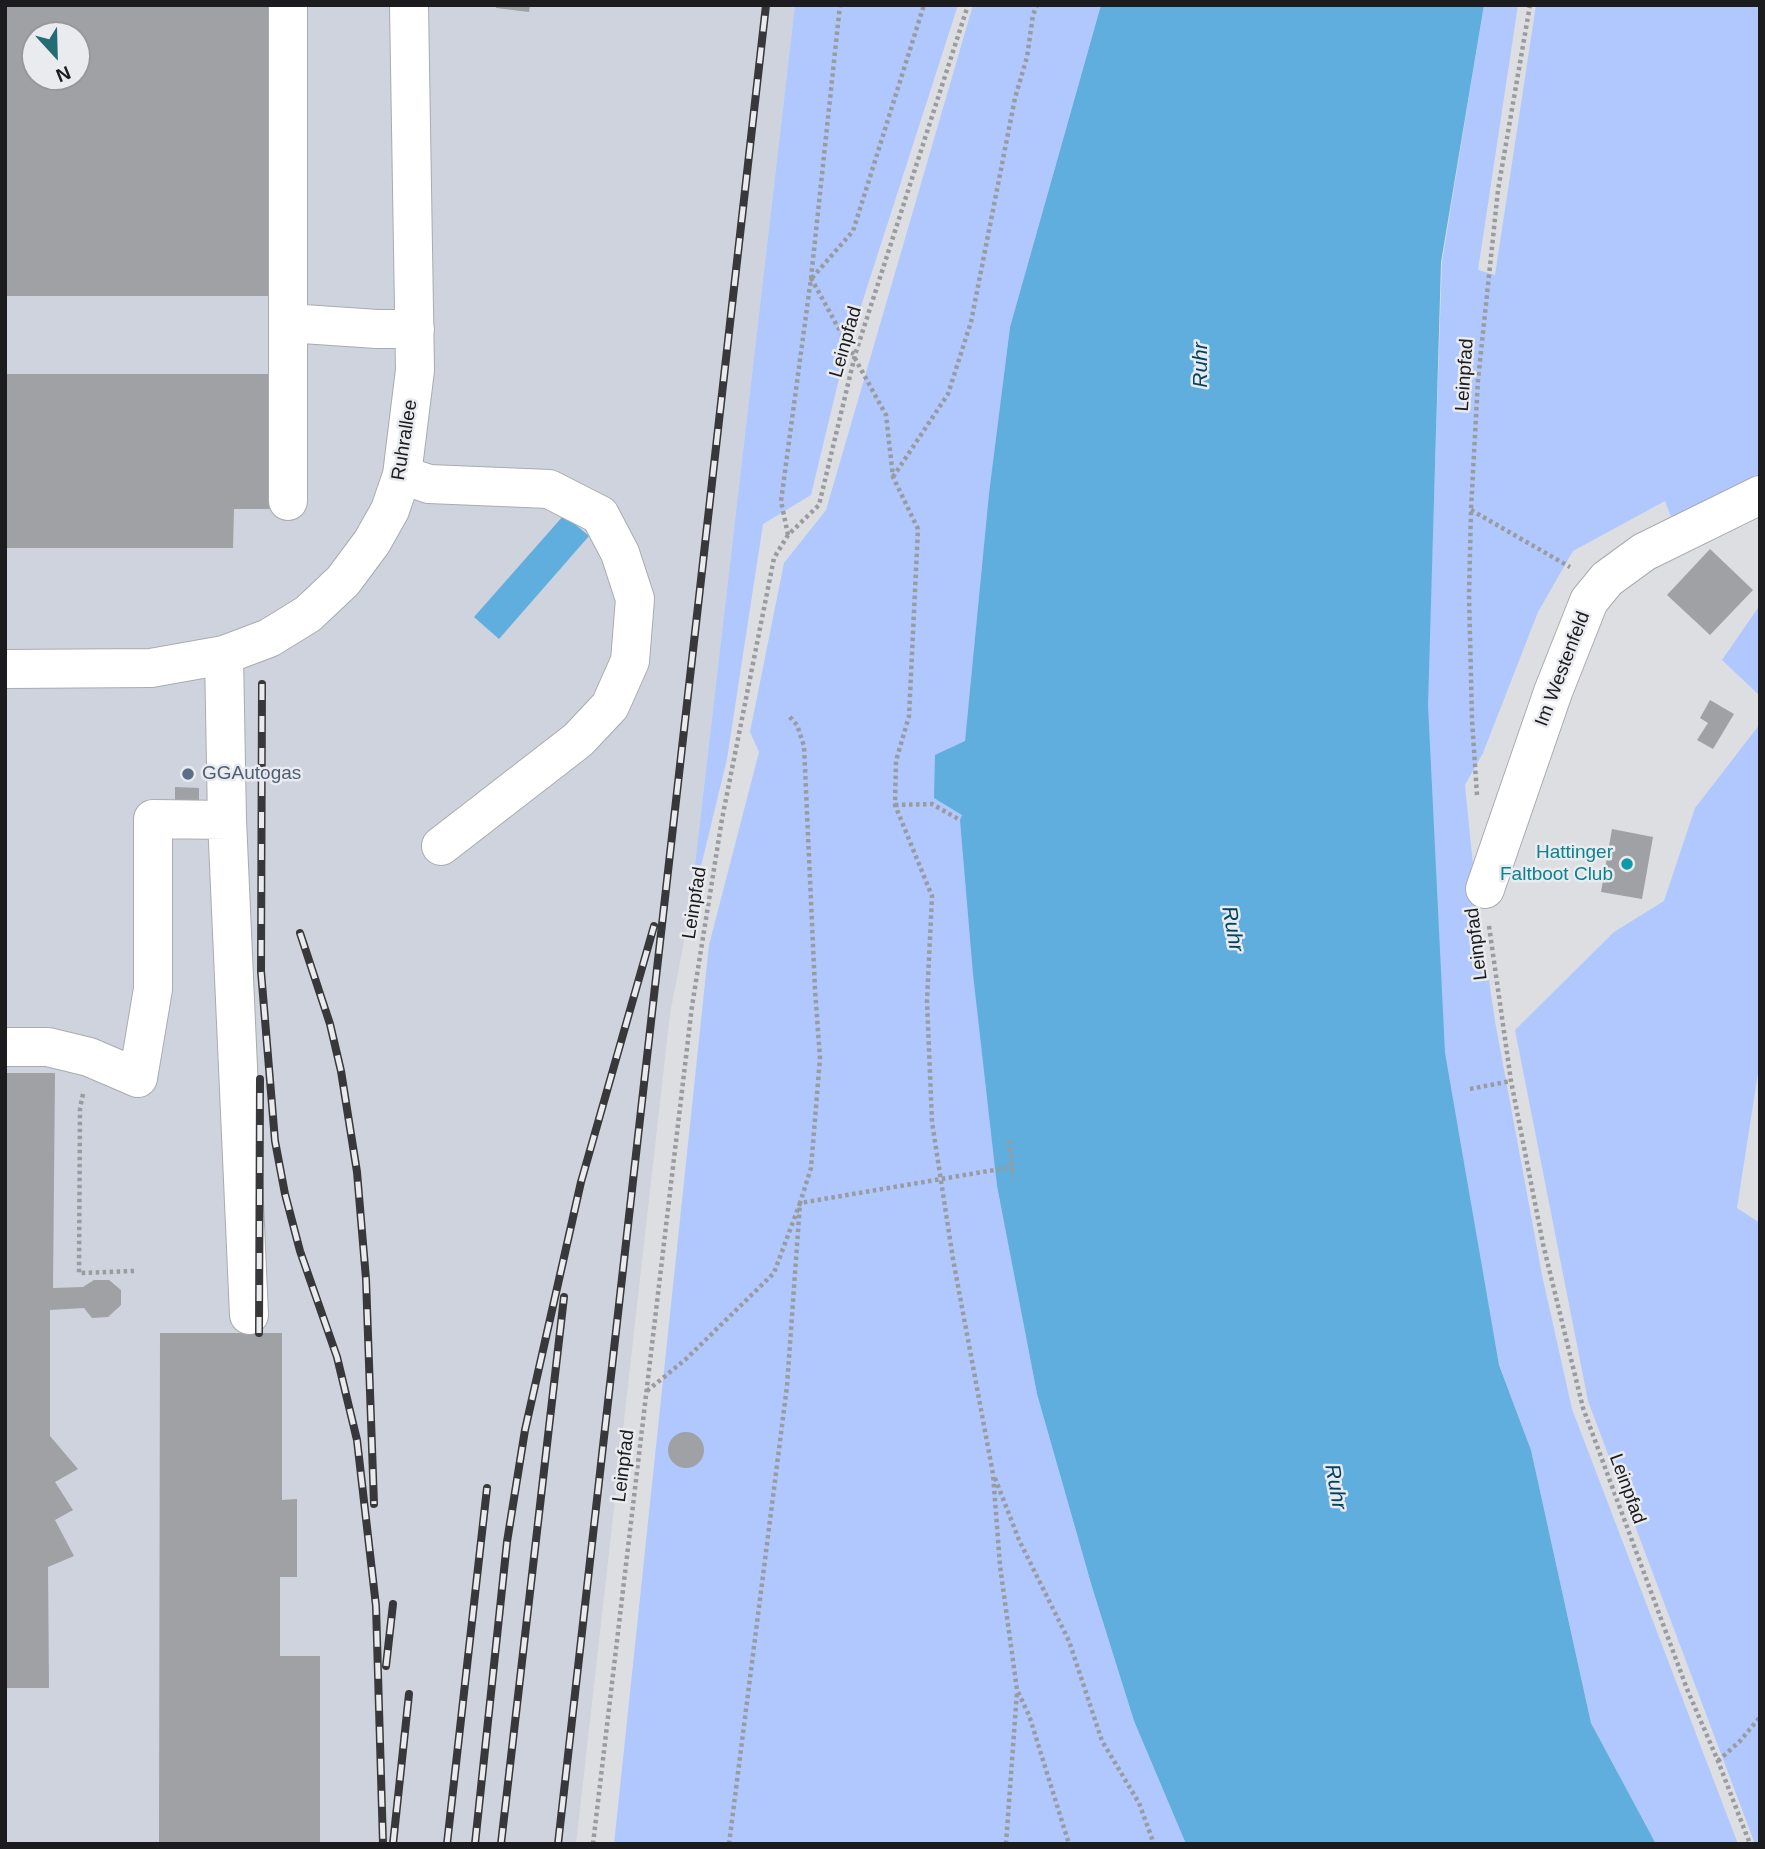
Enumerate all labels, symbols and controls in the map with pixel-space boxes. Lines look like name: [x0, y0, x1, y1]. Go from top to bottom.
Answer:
north arrow: [21, 21, 91, 91]
text: N: [53, 62, 74, 86]
street label: Leinpfad: [825, 304, 867, 380]
street label: Leinpfad: [1451, 338, 1479, 412]
water label: Ruhr: [1188, 342, 1214, 388]
street label: Ruhrallee: [387, 398, 423, 482]
street label: Im Westenfeld: [1531, 608, 1595, 730]
place label: GGAutogas: [202, 763, 301, 785]
marker: GGAutogas: [180, 766, 196, 782]
place label: Hattinger Faltboot Club: [1500, 842, 1613, 886]
marker: Hattinger Faltboot Club: [1619, 856, 1635, 872]
street label: Leinpfad: [678, 865, 712, 941]
water label: Ruhr: [1216, 904, 1248, 954]
street label: Leinpfad: [1461, 906, 1493, 982]
street label: Leinpfad: [608, 1428, 640, 1504]
street label: Leinpfad: [1604, 1451, 1650, 1527]
water label: Ruhr: [1319, 1462, 1351, 1512]

